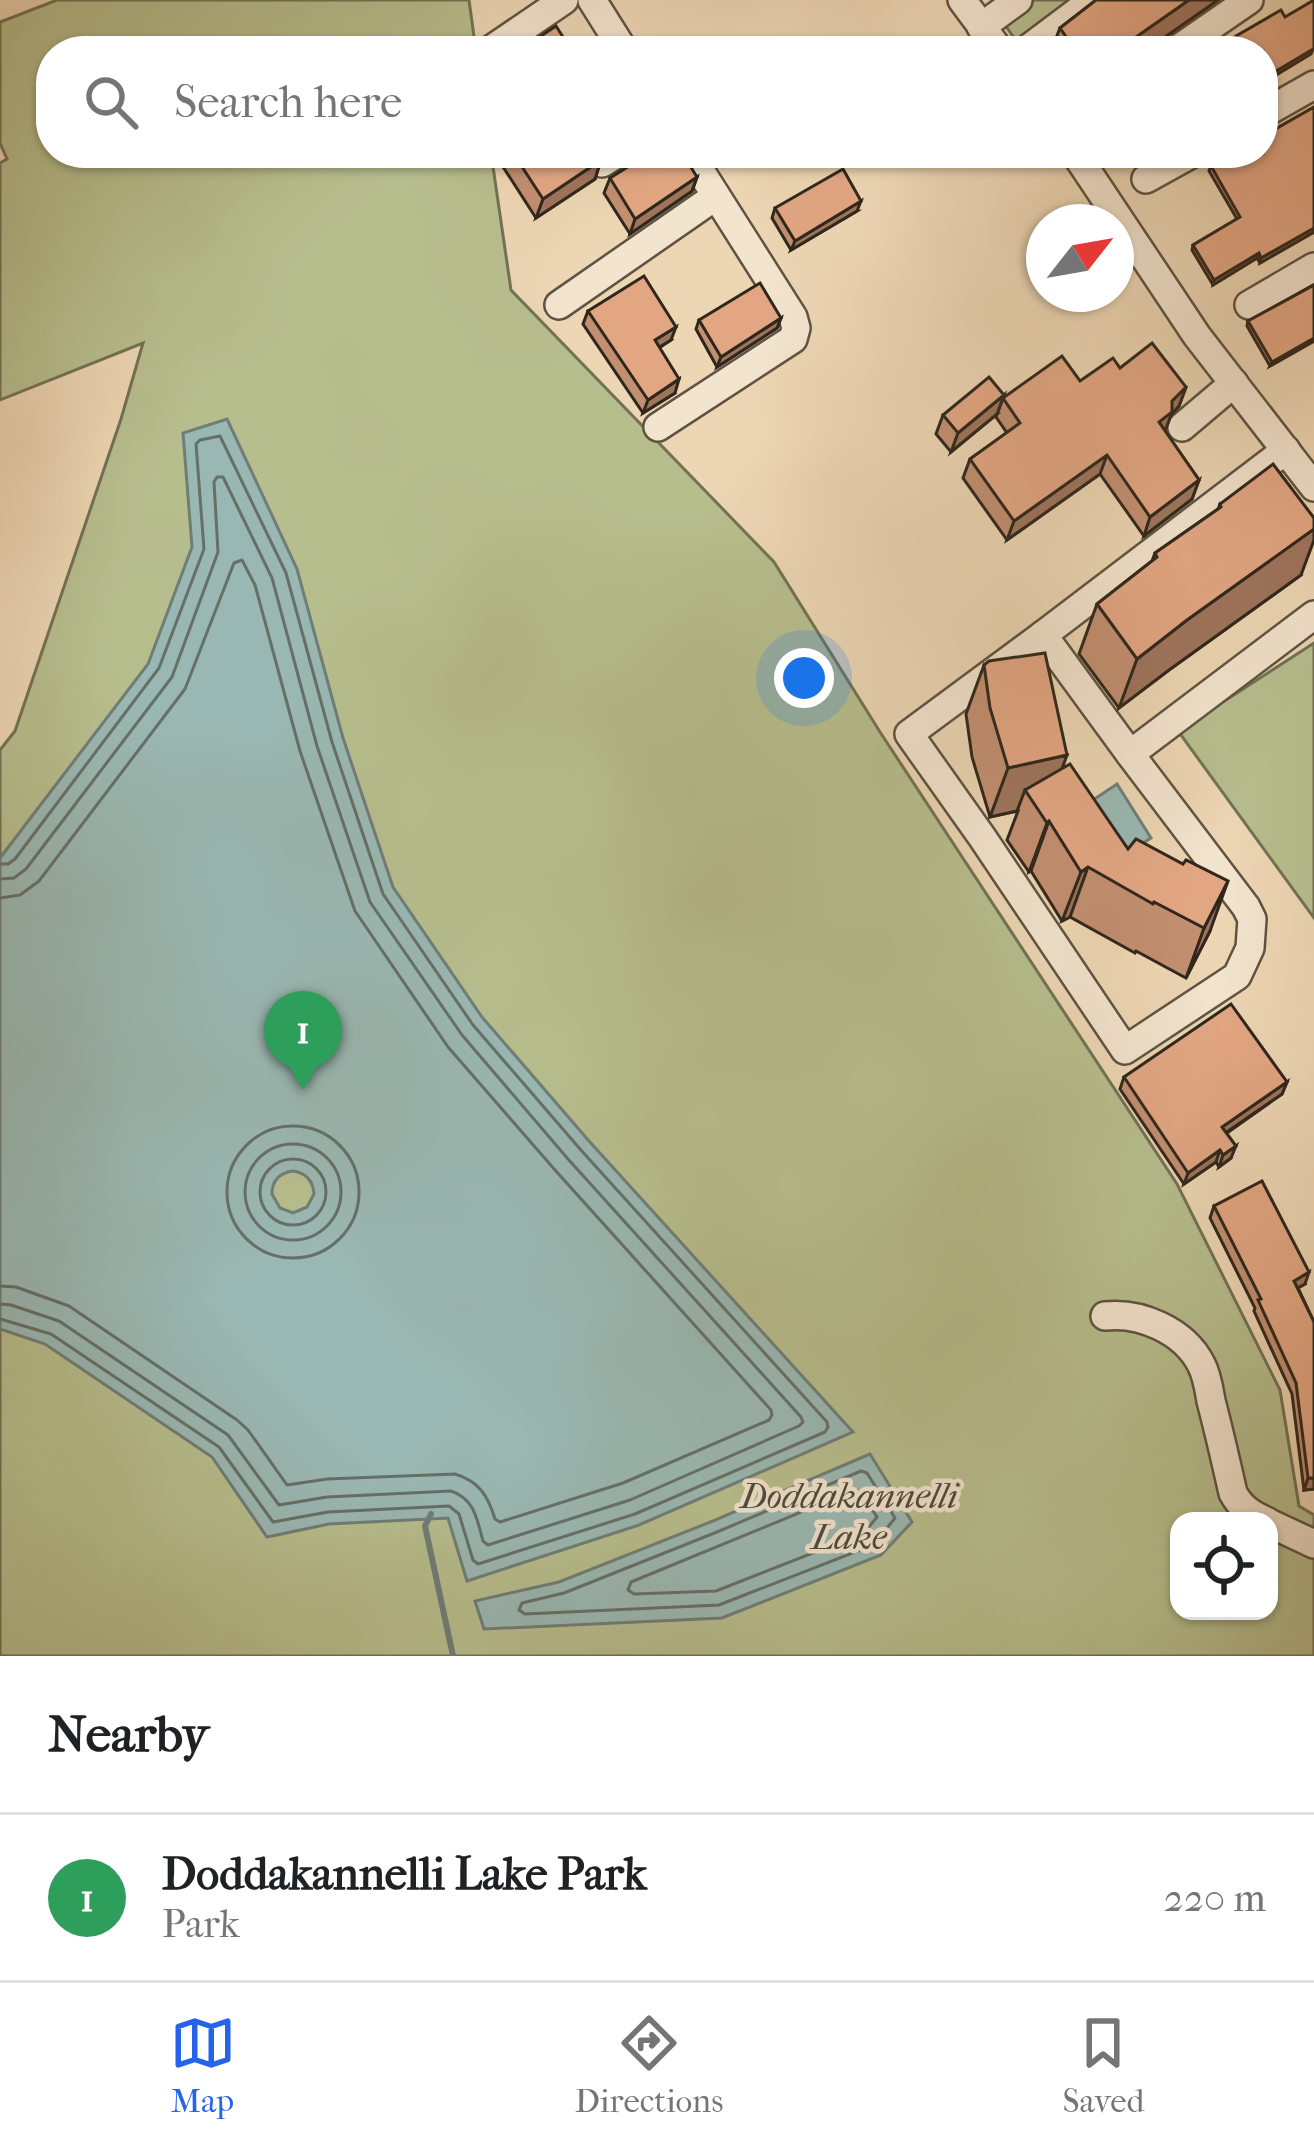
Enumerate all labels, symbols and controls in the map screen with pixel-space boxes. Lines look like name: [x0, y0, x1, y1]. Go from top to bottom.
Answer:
search box: [36, 36, 1278, 168]
icon: search: [78, 69, 144, 135]
text: Search here: [174, 76, 402, 129]
north arrow: [1026, 204, 1134, 312]
your location: [774, 648, 834, 708]
pin: 1: [264, 991, 342, 1090]
water label: Doddakannelli Lake: [738, 1475, 960, 1558]
map controls: [1170, 1512, 1278, 1620]
button: locate: [1170, 1512, 1278, 1620]
text: Nearby: [48, 1704, 209, 1764]
text: Doddakannelli Lake Park: [162, 1848, 647, 1901]
text: 1: [80, 1875, 94, 1921]
text: 220 m: [1164, 1875, 1266, 1921]
text: Park: [162, 1901, 240, 1947]
tab: Map: [170, 2010, 236, 2121]
tab: Directions: [575, 2010, 723, 2121]
tab: Saved: [1063, 2010, 1144, 2121]

